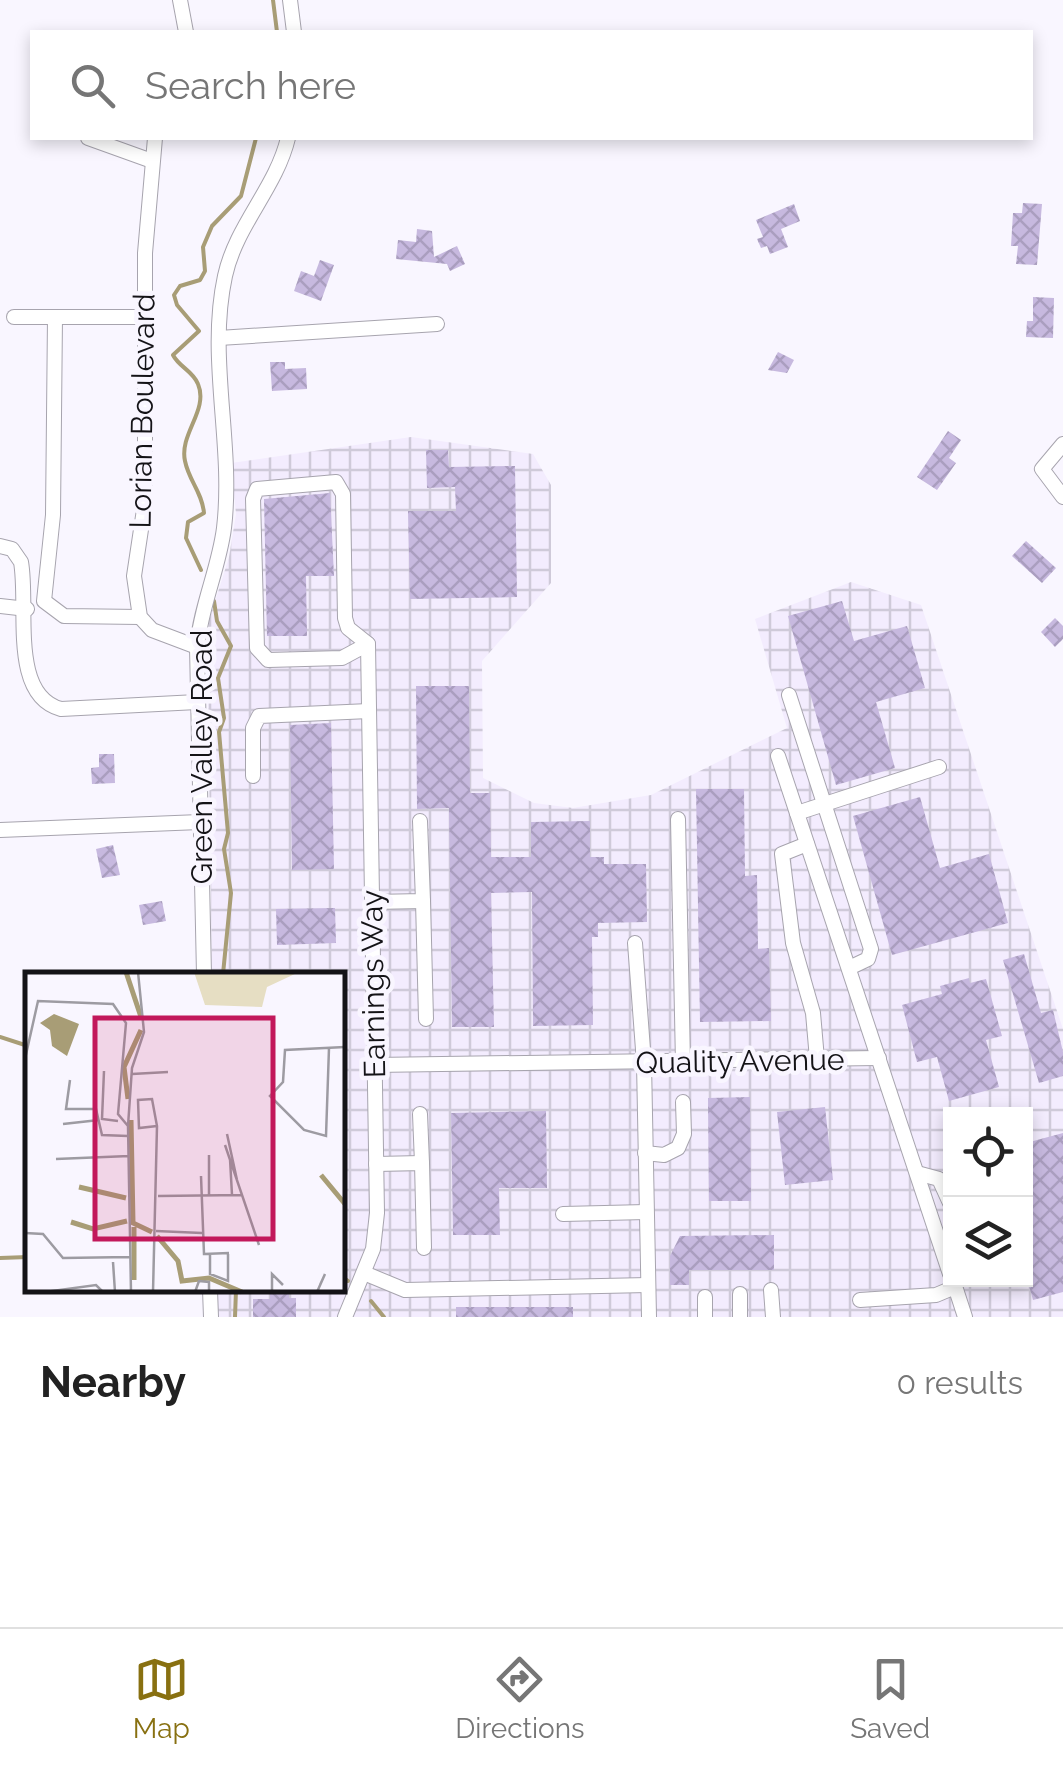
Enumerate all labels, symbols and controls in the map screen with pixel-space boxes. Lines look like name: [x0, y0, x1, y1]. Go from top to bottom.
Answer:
search box: [30, 30, 1033, 140]
icon: search: [65, 58, 120, 113]
text: Search here: [145, 63, 356, 108]
street label: Lorian Boulevard: [122, 293, 162, 529]
street label: Green Valley Road: [184, 630, 219, 884]
street label: Earnings Way: [354, 890, 392, 1078]
inset map: [25, 972, 345, 1292]
street label: Quality Avenue: [635, 1042, 845, 1080]
map controls: [943, 1107, 1033, 1287]
button: locate: [943, 1107, 1033, 1197]
button: layers: [943, 1197, 1033, 1287]
text: Nearby: [40, 1358, 186, 1407]
text: 0 results: [896, 1364, 1023, 1401]
tab: Map: [133, 1652, 190, 1745]
tab: Directions: [455, 1652, 585, 1745]
tab: Saved: [850, 1652, 930, 1745]

